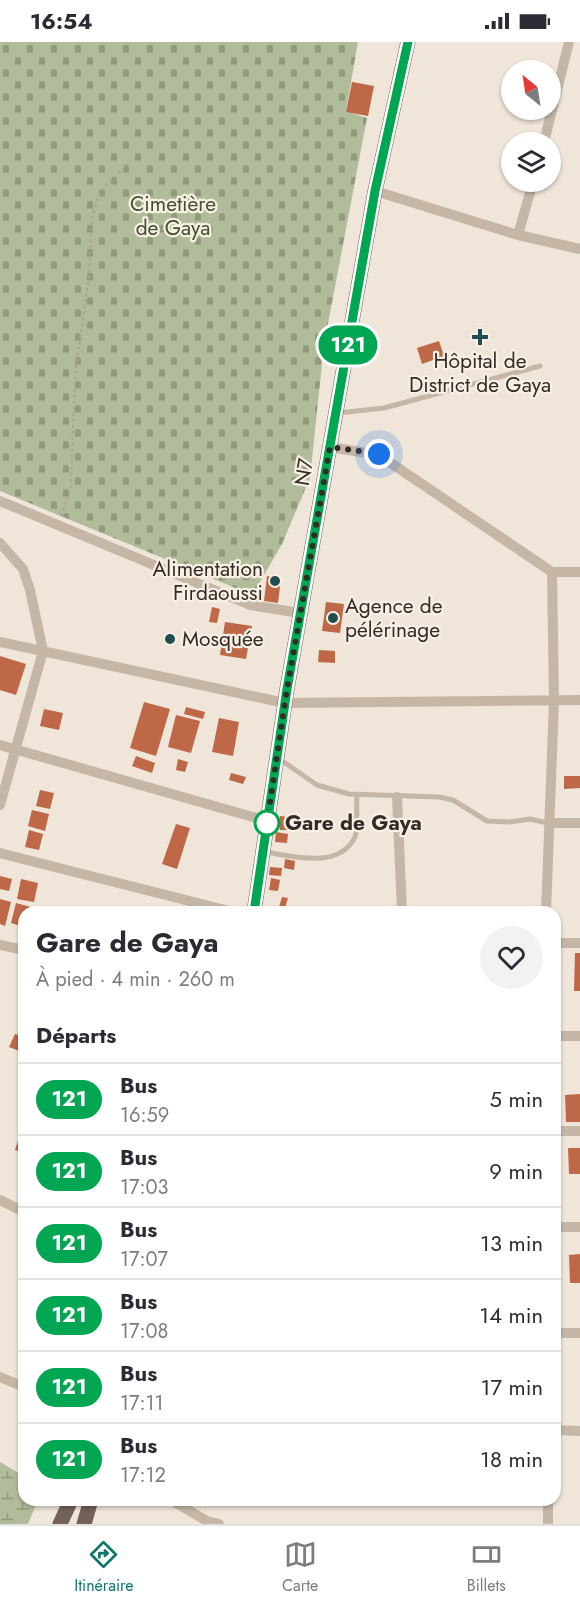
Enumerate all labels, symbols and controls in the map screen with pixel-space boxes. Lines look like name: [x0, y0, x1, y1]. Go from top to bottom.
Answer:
text: 16:54: [30, 5, 93, 37]
north arrow: [501, 60, 561, 120]
map controls: [501, 60, 561, 192]
button: layers: [501, 132, 561, 192]
park label: Cimetière de Gaya: [130, 189, 216, 243]
line badge: 121: [314, 326, 382, 364]
marker: Hôpital de District de Gaya: [471, 328, 489, 346]
text: 121: [330, 330, 366, 360]
place label: Hôpital de District de Gaya: [409, 346, 551, 400]
your location: [364, 439, 394, 469]
street label: N7: [287, 456, 321, 488]
place label: Alimentation Firdaoussi: [152, 554, 263, 608]
marker: Alimentation Firdaoussi: [268, 574, 282, 588]
place label: Agence de pélérinage: [345, 591, 443, 645]
marker: Agence de pélérinage: [326, 611, 340, 625]
place label: Mosquée: [182, 624, 264, 654]
marker: Mosquée: [163, 632, 177, 646]
place label: Gare de Gaya: [285, 808, 422, 838]
marker: Gare de Gaya: [254, 810, 280, 836]
text: Gare de Gaya: [36, 922, 219, 963]
button: heart: [480, 926, 543, 989]
text: À pied · 4 min · 260 m: [36, 965, 235, 994]
text: Départs: [36, 1019, 116, 1051]
text: Bus: [120, 1069, 157, 1101]
text: 5 min: [490, 1083, 543, 1115]
text: 121: [51, 1084, 87, 1114]
text: 16:59: [120, 1101, 169, 1130]
text: Bus: [120, 1141, 157, 1173]
text: 9 min: [489, 1155, 543, 1187]
text: 121: [51, 1156, 87, 1186]
text: 17:03: [120, 1173, 168, 1202]
text: Bus: [120, 1213, 157, 1245]
text: 13 min: [480, 1227, 543, 1259]
text: 121: [51, 1228, 87, 1258]
text: 17:07: [120, 1245, 168, 1274]
text: Bus: [120, 1285, 157, 1317]
text: 14 min: [479, 1299, 543, 1331]
text: 121: [51, 1300, 87, 1330]
text: 17:08: [120, 1317, 168, 1346]
text: Bus: [120, 1357, 157, 1389]
text: 17 min: [481, 1371, 543, 1403]
text: 121: [51, 1372, 87, 1402]
text: 17:11: [120, 1389, 164, 1418]
text: Bus: [120, 1429, 157, 1461]
text: 18 min: [480, 1443, 543, 1475]
text: 121: [51, 1444, 87, 1474]
text: 17:12: [120, 1461, 166, 1490]
tab: Itinéraire: [74, 1538, 134, 1597]
tab: Carte: [282, 1538, 318, 1597]
tab: Billets: [467, 1538, 506, 1597]

